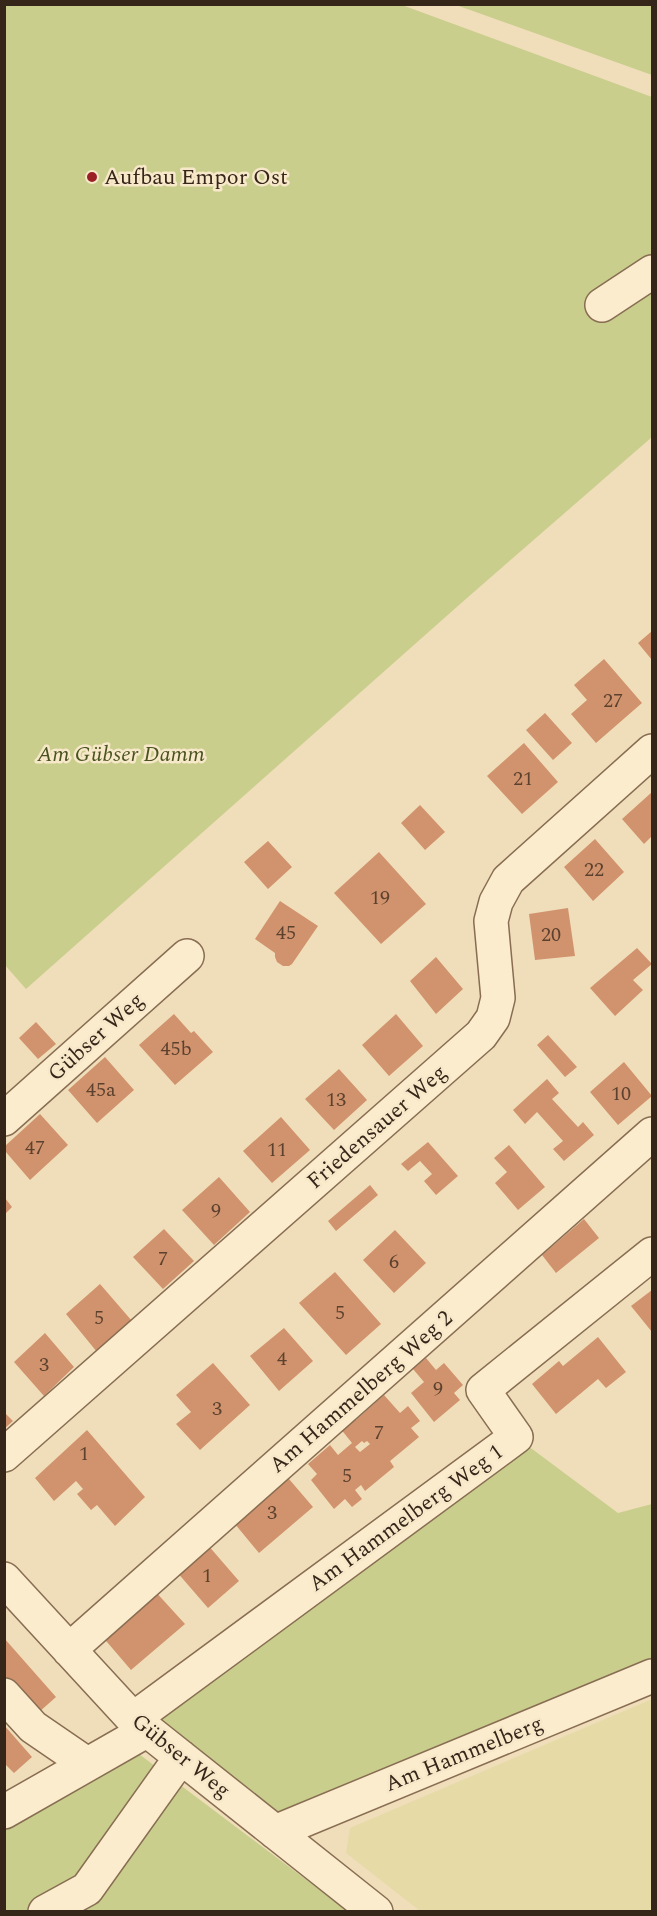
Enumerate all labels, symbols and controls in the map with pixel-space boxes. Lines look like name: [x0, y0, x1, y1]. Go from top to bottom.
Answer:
place label: Aufbau Empor Ost: [104, 161, 288, 194]
marker: Aufbau Empor Ost: [85, 170, 99, 184]
house number: 27: [603, 686, 623, 716]
park label: Am Gübser Damm: [36, 738, 205, 771]
house number: 21: [513, 764, 533, 794]
house number: 22: [584, 855, 604, 885]
house number: 19: [370, 883, 390, 913]
house number: 45: [276, 918, 296, 948]
house number: 20: [541, 920, 561, 950]
street label: Gübser Weg: [40, 985, 152, 1089]
house number: 45b: [160, 1034, 192, 1064]
street label: Friedensauer Weg: [300, 1057, 454, 1197]
house number: 45a: [86, 1075, 116, 1105]
house number: 10: [611, 1079, 631, 1109]
house number: 13: [326, 1085, 346, 1115]
house number: 47: [25, 1133, 45, 1163]
house number: 11: [267, 1135, 287, 1165]
house number: 9: [211, 1196, 221, 1226]
house number: 7: [158, 1244, 168, 1274]
house number: 6: [389, 1247, 399, 1277]
house number: 5: [335, 1298, 345, 1328]
house number: 5: [94, 1303, 104, 1333]
street label: Am Hammelberg Weg 2: [262, 1303, 460, 1481]
house number: 4: [277, 1344, 287, 1374]
house number: 3: [39, 1350, 49, 1380]
house number: 9: [433, 1374, 443, 1404]
house number: 3: [212, 1394, 222, 1424]
house number: 7: [374, 1418, 384, 1448]
street label: Am Hammelberg Weg 1: [302, 1436, 510, 1600]
house number: 1: [79, 1439, 89, 1469]
house number: 5: [342, 1461, 352, 1491]
house number: 3: [267, 1498, 277, 1528]
house number: 1: [202, 1561, 212, 1591]
street label: Gübser Weg: [124, 1705, 238, 1807]
street label: Am Hammelberg: [380, 1707, 548, 1801]

